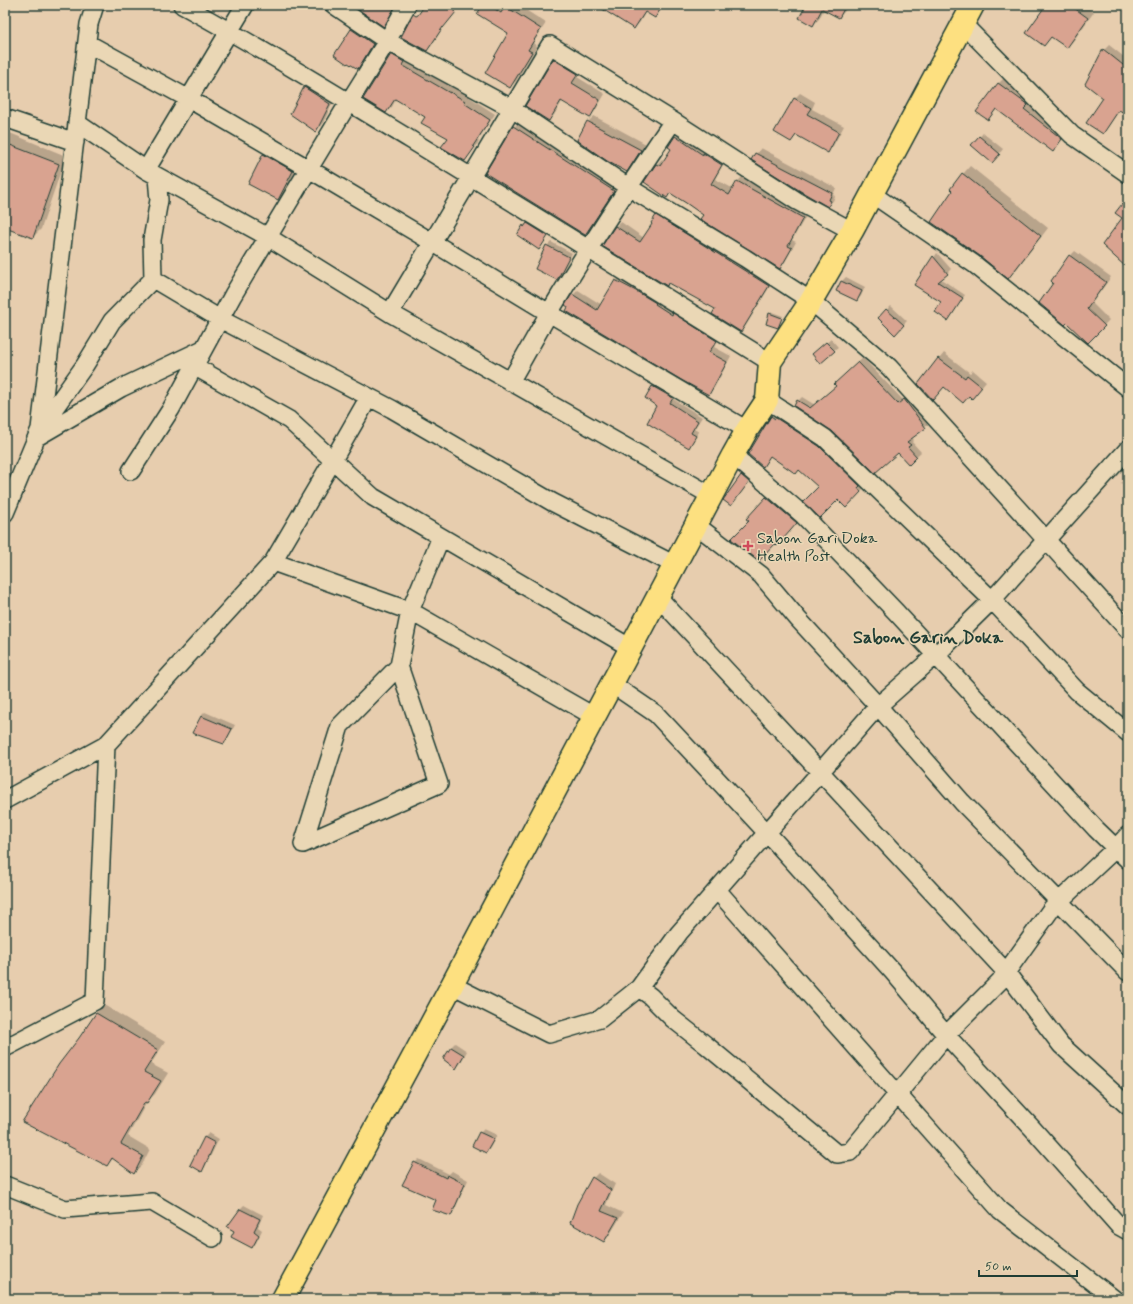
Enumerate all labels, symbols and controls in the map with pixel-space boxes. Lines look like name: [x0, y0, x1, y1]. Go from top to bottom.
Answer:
place label: Sabon Gari Doka Health Post: [757, 528, 878, 567]
marker: Sabon Gari Doka Health Post: [742, 540, 754, 552]
district label: Sabon Garin Doka: [853, 626, 1004, 650]
scale bar: [979, 1252, 1077, 1278]
text: 50 m: [985, 1259, 1012, 1275]

